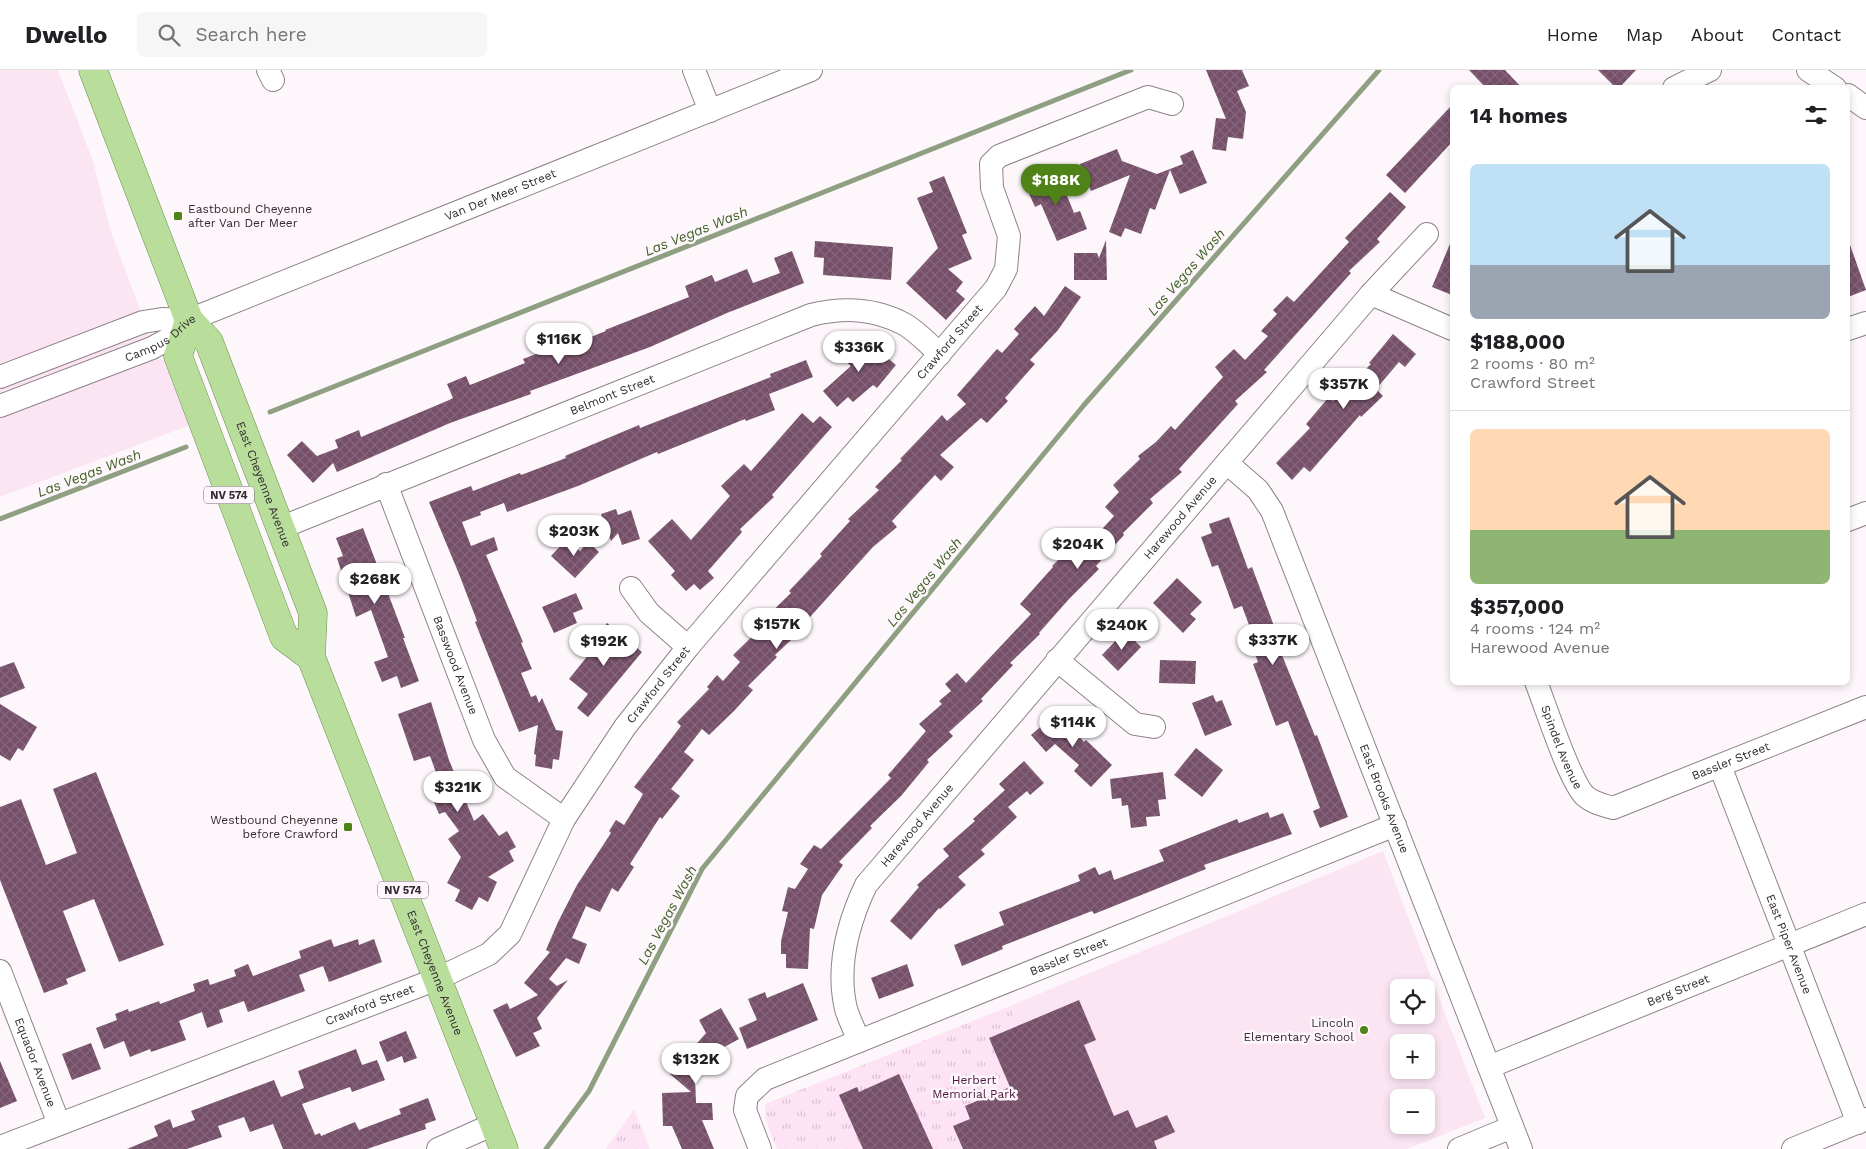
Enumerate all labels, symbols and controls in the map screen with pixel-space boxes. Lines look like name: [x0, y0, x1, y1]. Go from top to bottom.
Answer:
search box: [137, 12, 487, 57]
text: Dwello: [25, 21, 107, 49]
icon: search: [155, 21, 183, 49]
text: Search here: [195, 23, 307, 46]
text: Home: [1547, 24, 1598, 45]
text: Map: [1626, 24, 1663, 45]
text: About: [1691, 24, 1743, 45]
text: Contact: [1771, 24, 1841, 45]
icon: filters: [1802, 101, 1830, 129]
text: 14 homes: [1470, 103, 1567, 128]
pin: $188K: [1021, 164, 1091, 206]
street label: Van Der Meer Street: [443, 166, 558, 223]
text: $188K: [1032, 170, 1080, 189]
icon: home: [1605, 196, 1695, 286]
place label: Eastbound Cheyenne after Van Der Meer: [188, 202, 312, 230]
water label: Las Vegas Wash: [642, 203, 750, 259]
marker: Eastbound Cheyenne after Van Der Meer: [172, 210, 184, 222]
water label: Las Vegas Wash: [1144, 225, 1228, 319]
street label: Crawford Street: [914, 302, 986, 382]
street label: Campus Drive: [123, 311, 198, 365]
pin: $116K: [524, 322, 594, 365]
text: $116K: [537, 329, 582, 348]
text: $188,000: [1470, 329, 1565, 354]
pin: $336K: [824, 330, 894, 373]
text: $336K: [834, 337, 884, 356]
text: 2 rooms · 80 m²: [1470, 354, 1595, 373]
pin: $357K: [1309, 368, 1379, 410]
street label: Belmont Street: [568, 372, 657, 418]
text: Crawford Street: [1470, 373, 1595, 392]
text: $357K: [1319, 374, 1369, 393]
street label: East Cheyenne Avenue: [233, 420, 294, 549]
water label: Las Vegas Wash: [35, 446, 143, 500]
icon: home: [1605, 462, 1695, 552]
street label: Harewood Avenue: [1141, 473, 1220, 562]
road number: NV 574: [204, 486, 254, 504]
pin: $203K: [539, 514, 609, 557]
text: $203K: [549, 521, 599, 540]
pin: $204K: [1043, 528, 1113, 570]
water label: Las Vegas Wash: [883, 534, 965, 630]
text: $204K: [1052, 534, 1104, 553]
pin: $268K: [340, 562, 410, 605]
text: $268K: [350, 569, 400, 588]
text: $357,000: [1470, 594, 1564, 619]
pin: $157K: [742, 608, 812, 650]
pin: $240K: [1087, 608, 1157, 651]
street label: Basswood Avenue: [430, 614, 481, 717]
text: $157K: [754, 614, 800, 633]
text: $240K: [1096, 615, 1148, 634]
text: 4 rooms · 124 m²: [1470, 619, 1600, 638]
pin: $192K: [569, 624, 639, 667]
pin: $337K: [1238, 624, 1308, 666]
text: $337K: [1248, 630, 1298, 649]
text: $192K: [580, 631, 628, 650]
text: Harewood Avenue: [1470, 638, 1610, 657]
street label: Crawford Street: [624, 644, 693, 726]
street label: Spindel Avenue: [1538, 703, 1585, 792]
pin: $114K: [1038, 706, 1108, 748]
text: $114K: [1050, 712, 1096, 731]
street label: Bassler Street: [1690, 739, 1772, 783]
street label: East Brooks Avenue: [1357, 742, 1412, 855]
pin: $321K: [423, 770, 493, 813]
text: $321K: [434, 777, 482, 796]
street label: Harewood Avenue: [878, 781, 956, 870]
place label: Westbound Cheyenne before Crawford: [210, 813, 338, 841]
marker: Westbound Cheyenne before Crawford: [342, 821, 354, 833]
water label: Las Vegas Wash: [634, 863, 700, 967]
road number: NV 574: [378, 882, 428, 898]
street label: East Piper Avenue: [1763, 892, 1814, 996]
street label: East Cheyenne Avenue: [404, 908, 466, 1037]
street label: Bassler Street: [1028, 935, 1110, 979]
street label: Berg Street: [1645, 971, 1711, 1009]
map controls: [1390, 979, 1435, 1134]
button: locate: [1390, 979, 1435, 1024]
street label: Crawford Street: [323, 982, 416, 1028]
street label: Equador Avenue: [12, 1016, 59, 1109]
place label: Lincoln Elementary School: [1243, 1016, 1354, 1044]
marker: Lincoln Elementary School: [1358, 1024, 1370, 1036]
button: +: [1390, 1034, 1435, 1079]
pin: $132K: [661, 1042, 731, 1085]
text: $132K: [672, 1049, 720, 1068]
park label: Herbert Memorial Park: [932, 1073, 1016, 1101]
button: −: [1390, 1089, 1435, 1134]

